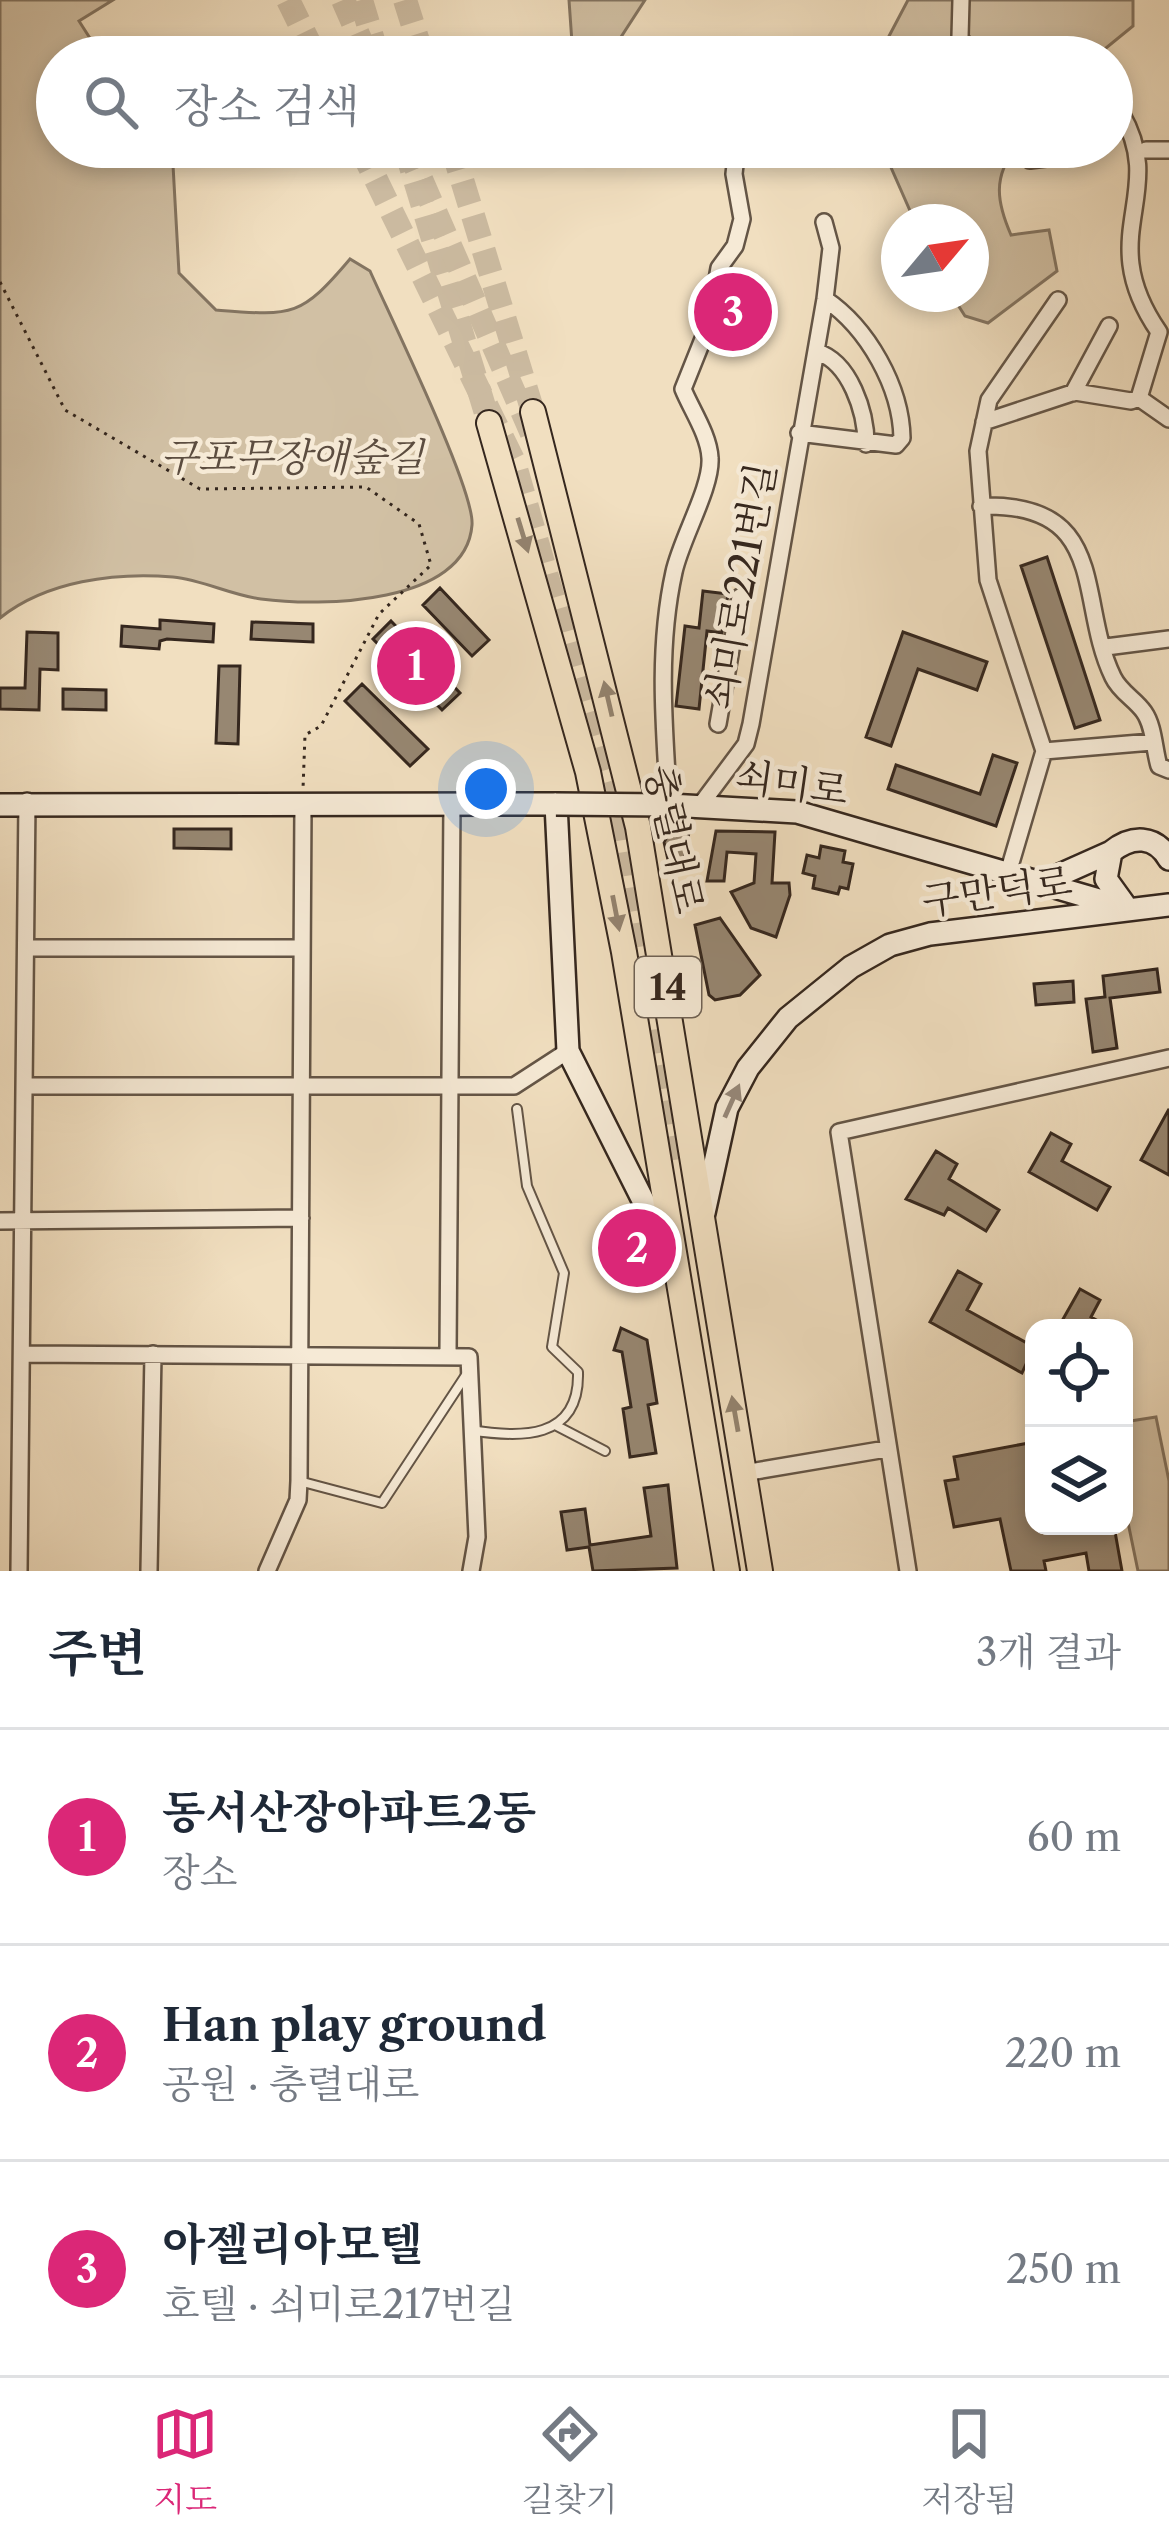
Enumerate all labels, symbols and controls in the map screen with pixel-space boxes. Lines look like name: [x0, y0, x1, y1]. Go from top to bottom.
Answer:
search box: [36, 36, 1133, 168]
icon: search: [78, 69, 144, 135]
text: 장소 검색: [174, 78, 360, 134]
north arrow: [881, 204, 989, 312]
pin: 3: [694, 267, 772, 357]
park label: 구포무장애숲길: [160, 433, 426, 481]
street label: 쇠미로221번길: [695, 459, 785, 713]
one-way arrow: [515, 517, 533, 554]
pin: 1: [377, 621, 455, 711]
one-way arrow: [598, 680, 617, 718]
street label: 쇠미로: [733, 751, 851, 815]
your location: [456, 759, 516, 819]
street label: 충렬대로: [636, 760, 714, 918]
street label: 구만덕로: [919, 857, 1075, 925]
one-way arrow: [607, 895, 626, 932]
road number: 14: [635, 957, 701, 1017]
one-way arrow: [723, 1083, 743, 1118]
pin: 2: [598, 1203, 676, 1293]
map controls: [1025, 1319, 1133, 1535]
button: locate: [1025, 1319, 1133, 1427]
one-way arrow: [725, 1395, 744, 1432]
button: layers: [1025, 1427, 1133, 1535]
text: 주변: [48, 1622, 147, 1684]
text: 3개 결과: [976, 1628, 1121, 1676]
text: 동서산장아파트2동: [162, 1784, 536, 1840]
text: 1: [78, 1813, 96, 1861]
text: 60 m: [1027, 1813, 1121, 1861]
text: 장소: [162, 1848, 237, 1896]
text: Han play ground: [162, 1997, 546, 2053]
text: 2: [75, 2029, 99, 2077]
text: 220 m: [1005, 2029, 1121, 2077]
text: 공원 · 충렬대로: [162, 2060, 420, 2108]
text: 아젤리아모텔: [162, 2216, 423, 2272]
text: 3: [76, 2245, 98, 2293]
text: 250 m: [1006, 2245, 1121, 2293]
text: 호텔 · 쇠미로217번길: [162, 2280, 516, 2328]
tab: 지도: [152, 2401, 218, 2520]
tab: 길찾기: [522, 2401, 618, 2520]
tab: 저장됨: [921, 2401, 1017, 2520]

